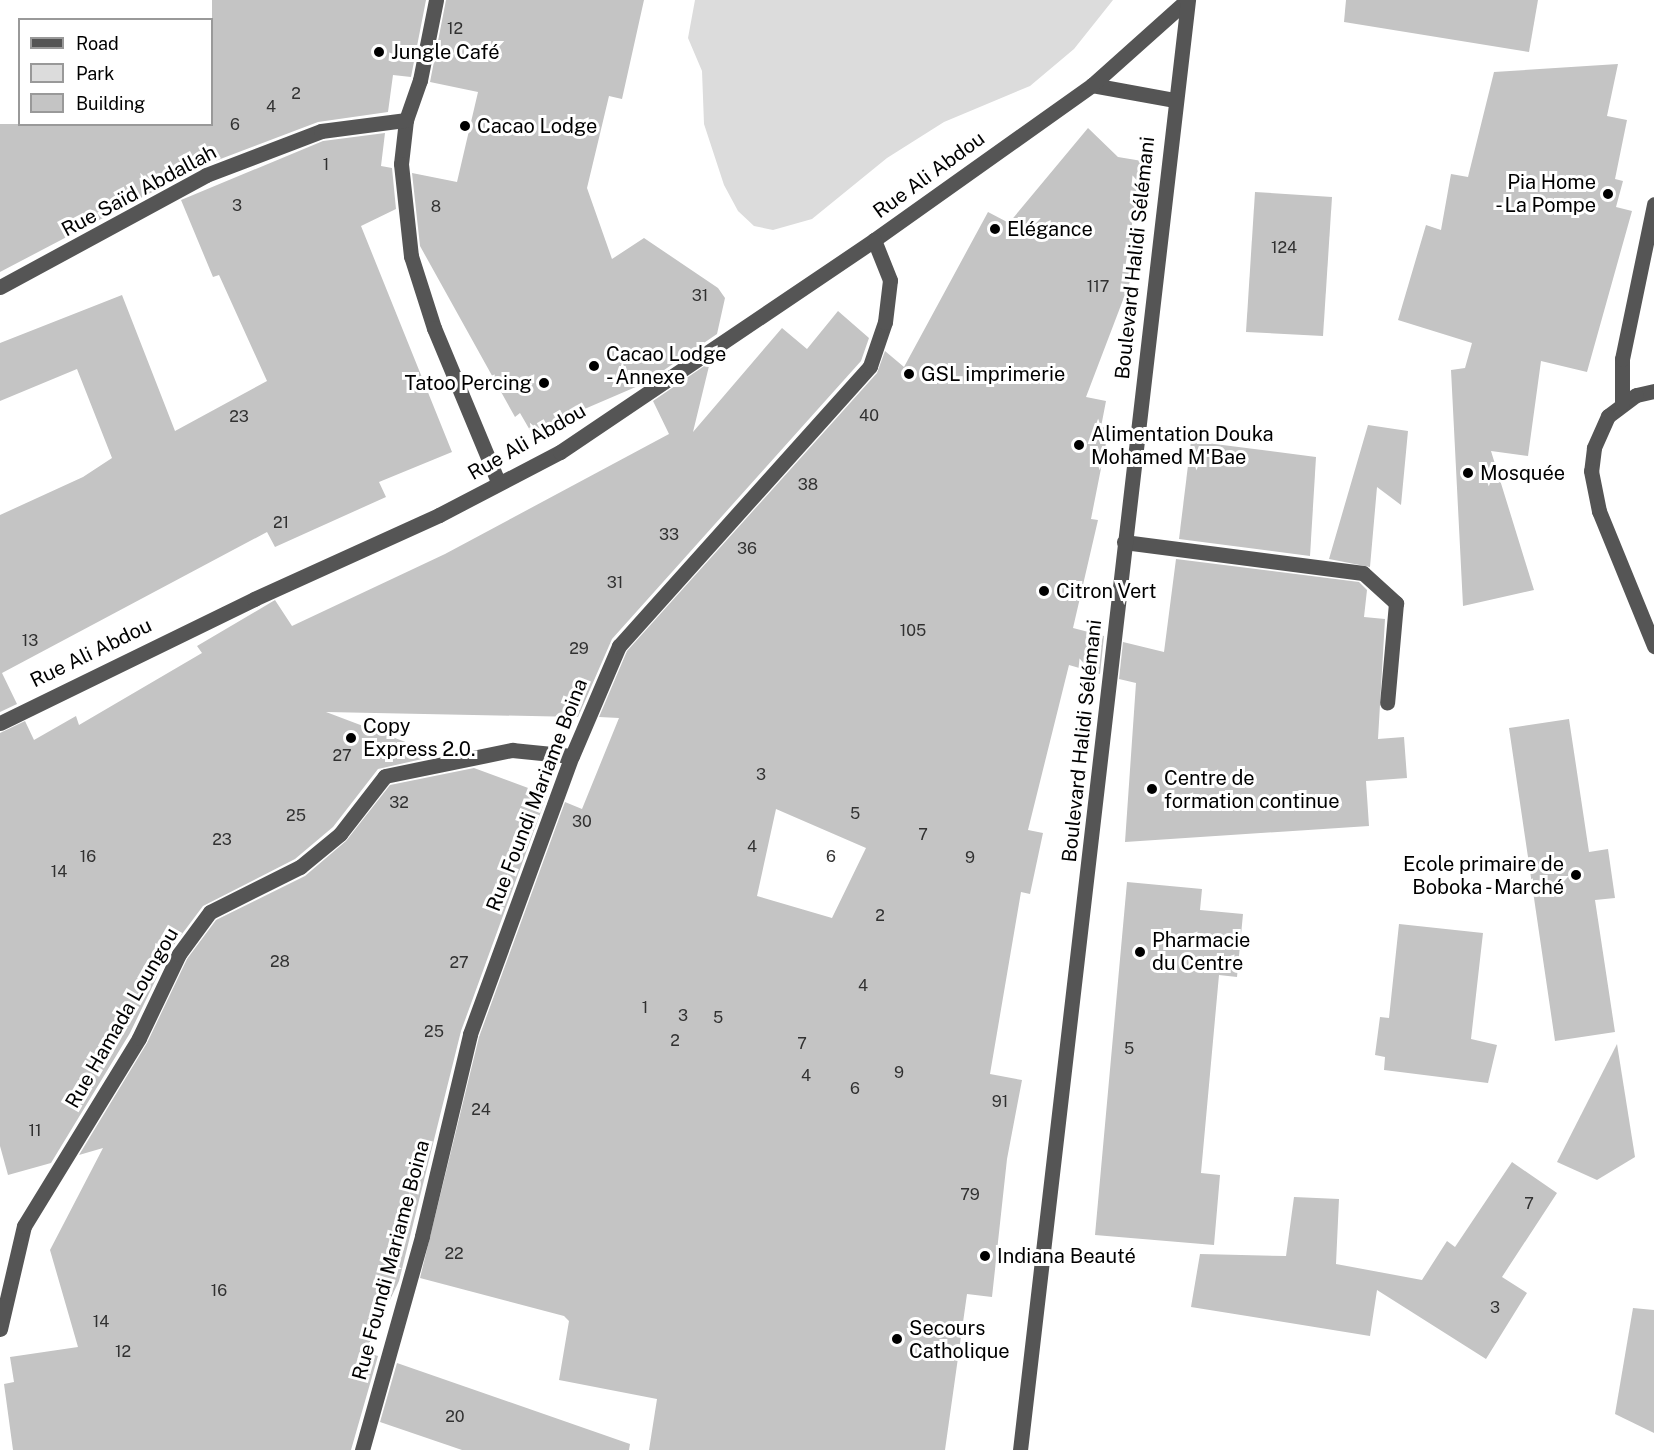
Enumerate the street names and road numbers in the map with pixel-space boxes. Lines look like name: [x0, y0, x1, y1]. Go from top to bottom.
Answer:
street label: Rue Ali Abdou: [869, 126, 989, 224]
street label: Boulevard Halidi Sélémani: [1110, 135, 1160, 381]
street label: Rue Saïd Abdallah: [58, 140, 220, 242]
street label: Rue Ali Abdou: [464, 399, 590, 485]
street label: Rue Ali Abdou: [26, 613, 156, 693]
street label: Boulevard Halidi Sélémani: [1057, 618, 1107, 864]
street label: Rue Foundi Mariame Boina: [481, 675, 593, 915]
street label: Rue Hamada Loungou: [61, 924, 183, 1112]
street label: Rue Foundi Mariame Boina: [347, 1137, 435, 1383]

